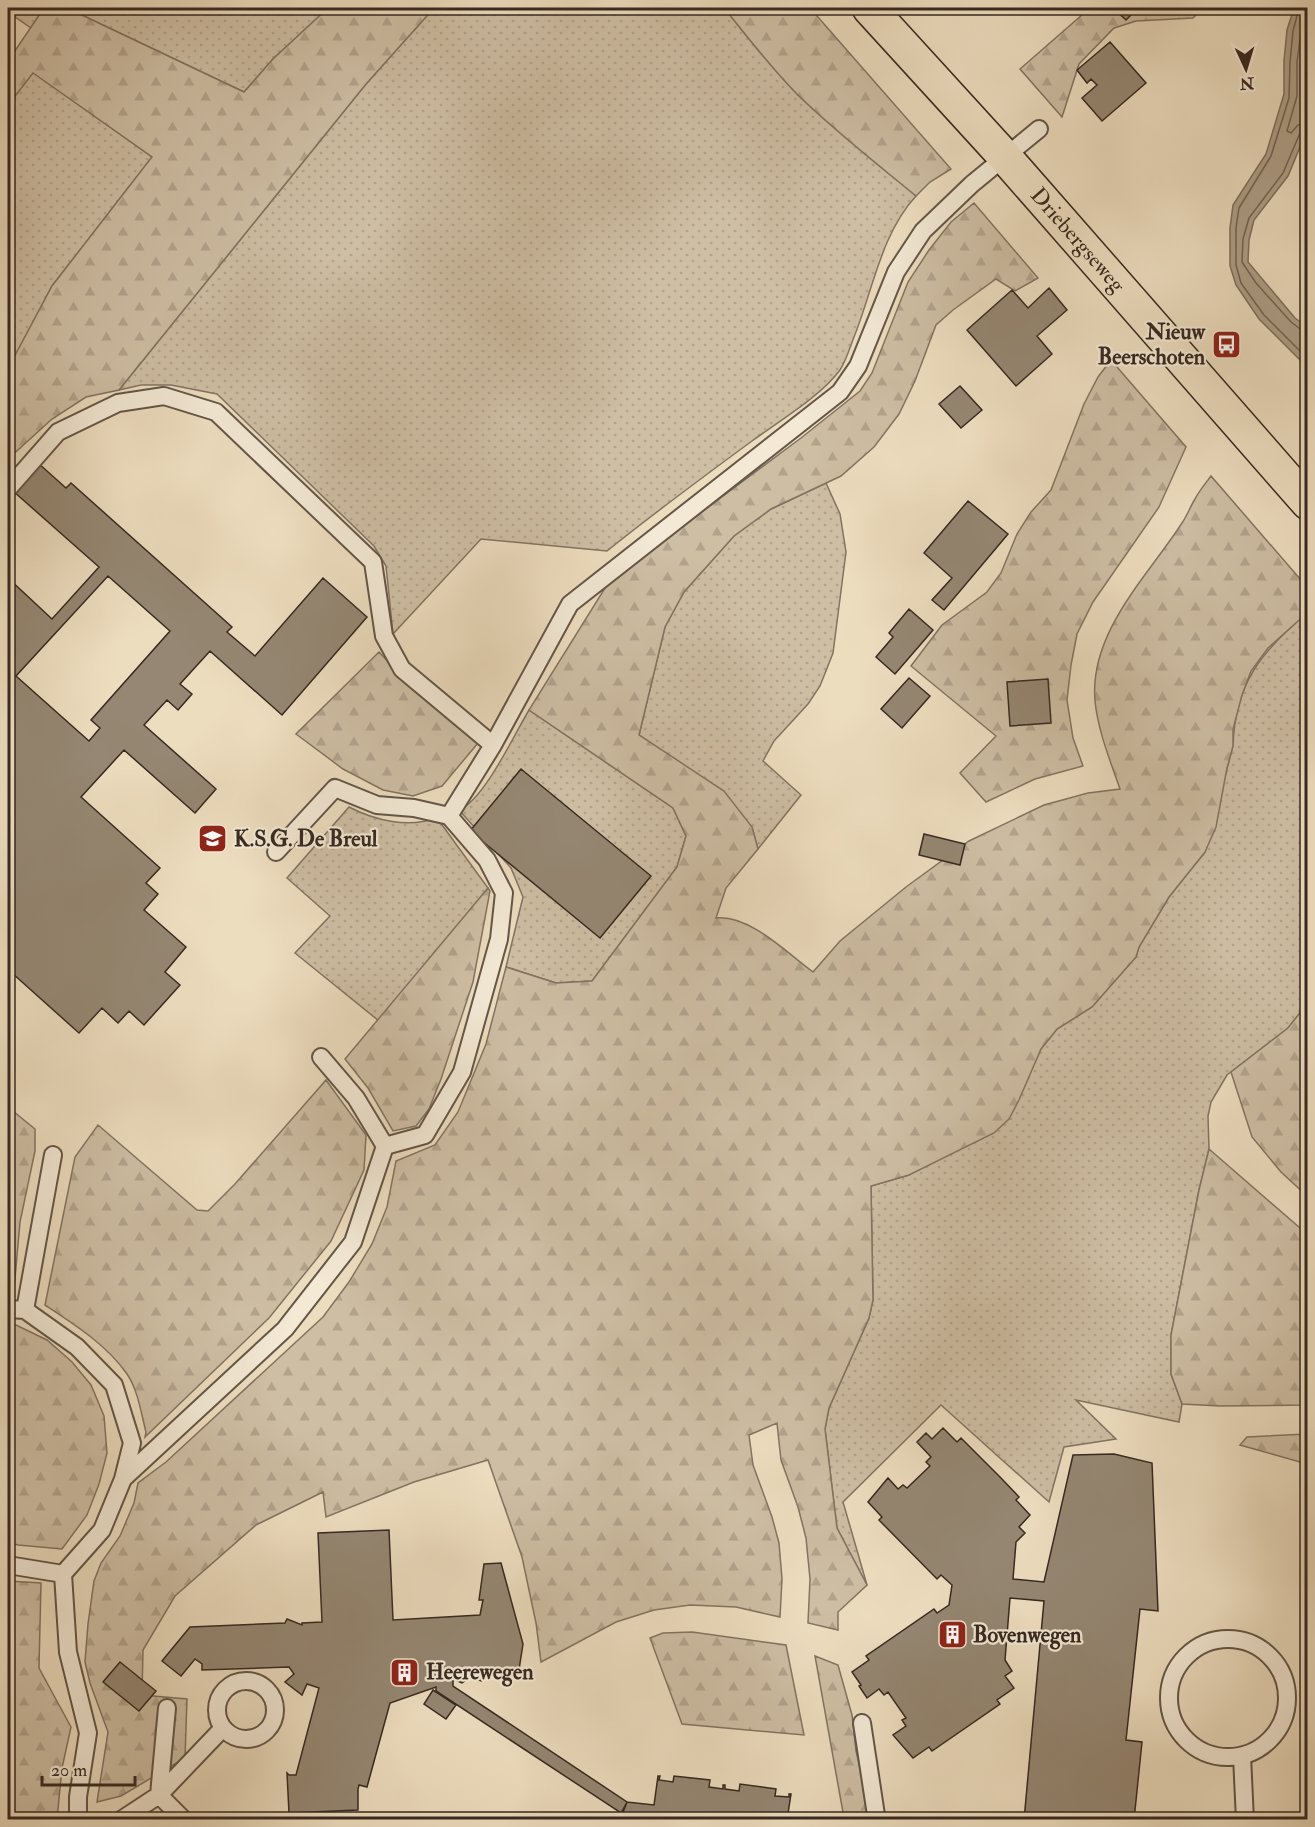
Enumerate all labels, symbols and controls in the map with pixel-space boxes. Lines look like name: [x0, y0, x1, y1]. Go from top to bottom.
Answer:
north arrow: [1216, 39, 1276, 99]
text: N: [1238, 72, 1256, 93]
street label: Driebergseweg: [1024, 182, 1132, 299]
place label: Nieuw Beerschoten: [1098, 318, 1206, 371]
bus stop icon: Nieuw Beerschoten: [1210, 329, 1242, 361]
school or university icon: K.S.G. De Breul: [197, 823, 229, 855]
place label: K.S.G. De Breul: [234, 825, 378, 853]
building icon: Bovenwegen: [936, 1619, 968, 1651]
place label: Bovenwegen: [973, 1621, 1082, 1650]
building icon: Heerewegen: [389, 1656, 421, 1688]
place label: Heerewegen: [426, 1658, 534, 1687]
scale bar: [42, 1749, 135, 1787]
text: 20 m: [51, 1759, 87, 1782]

